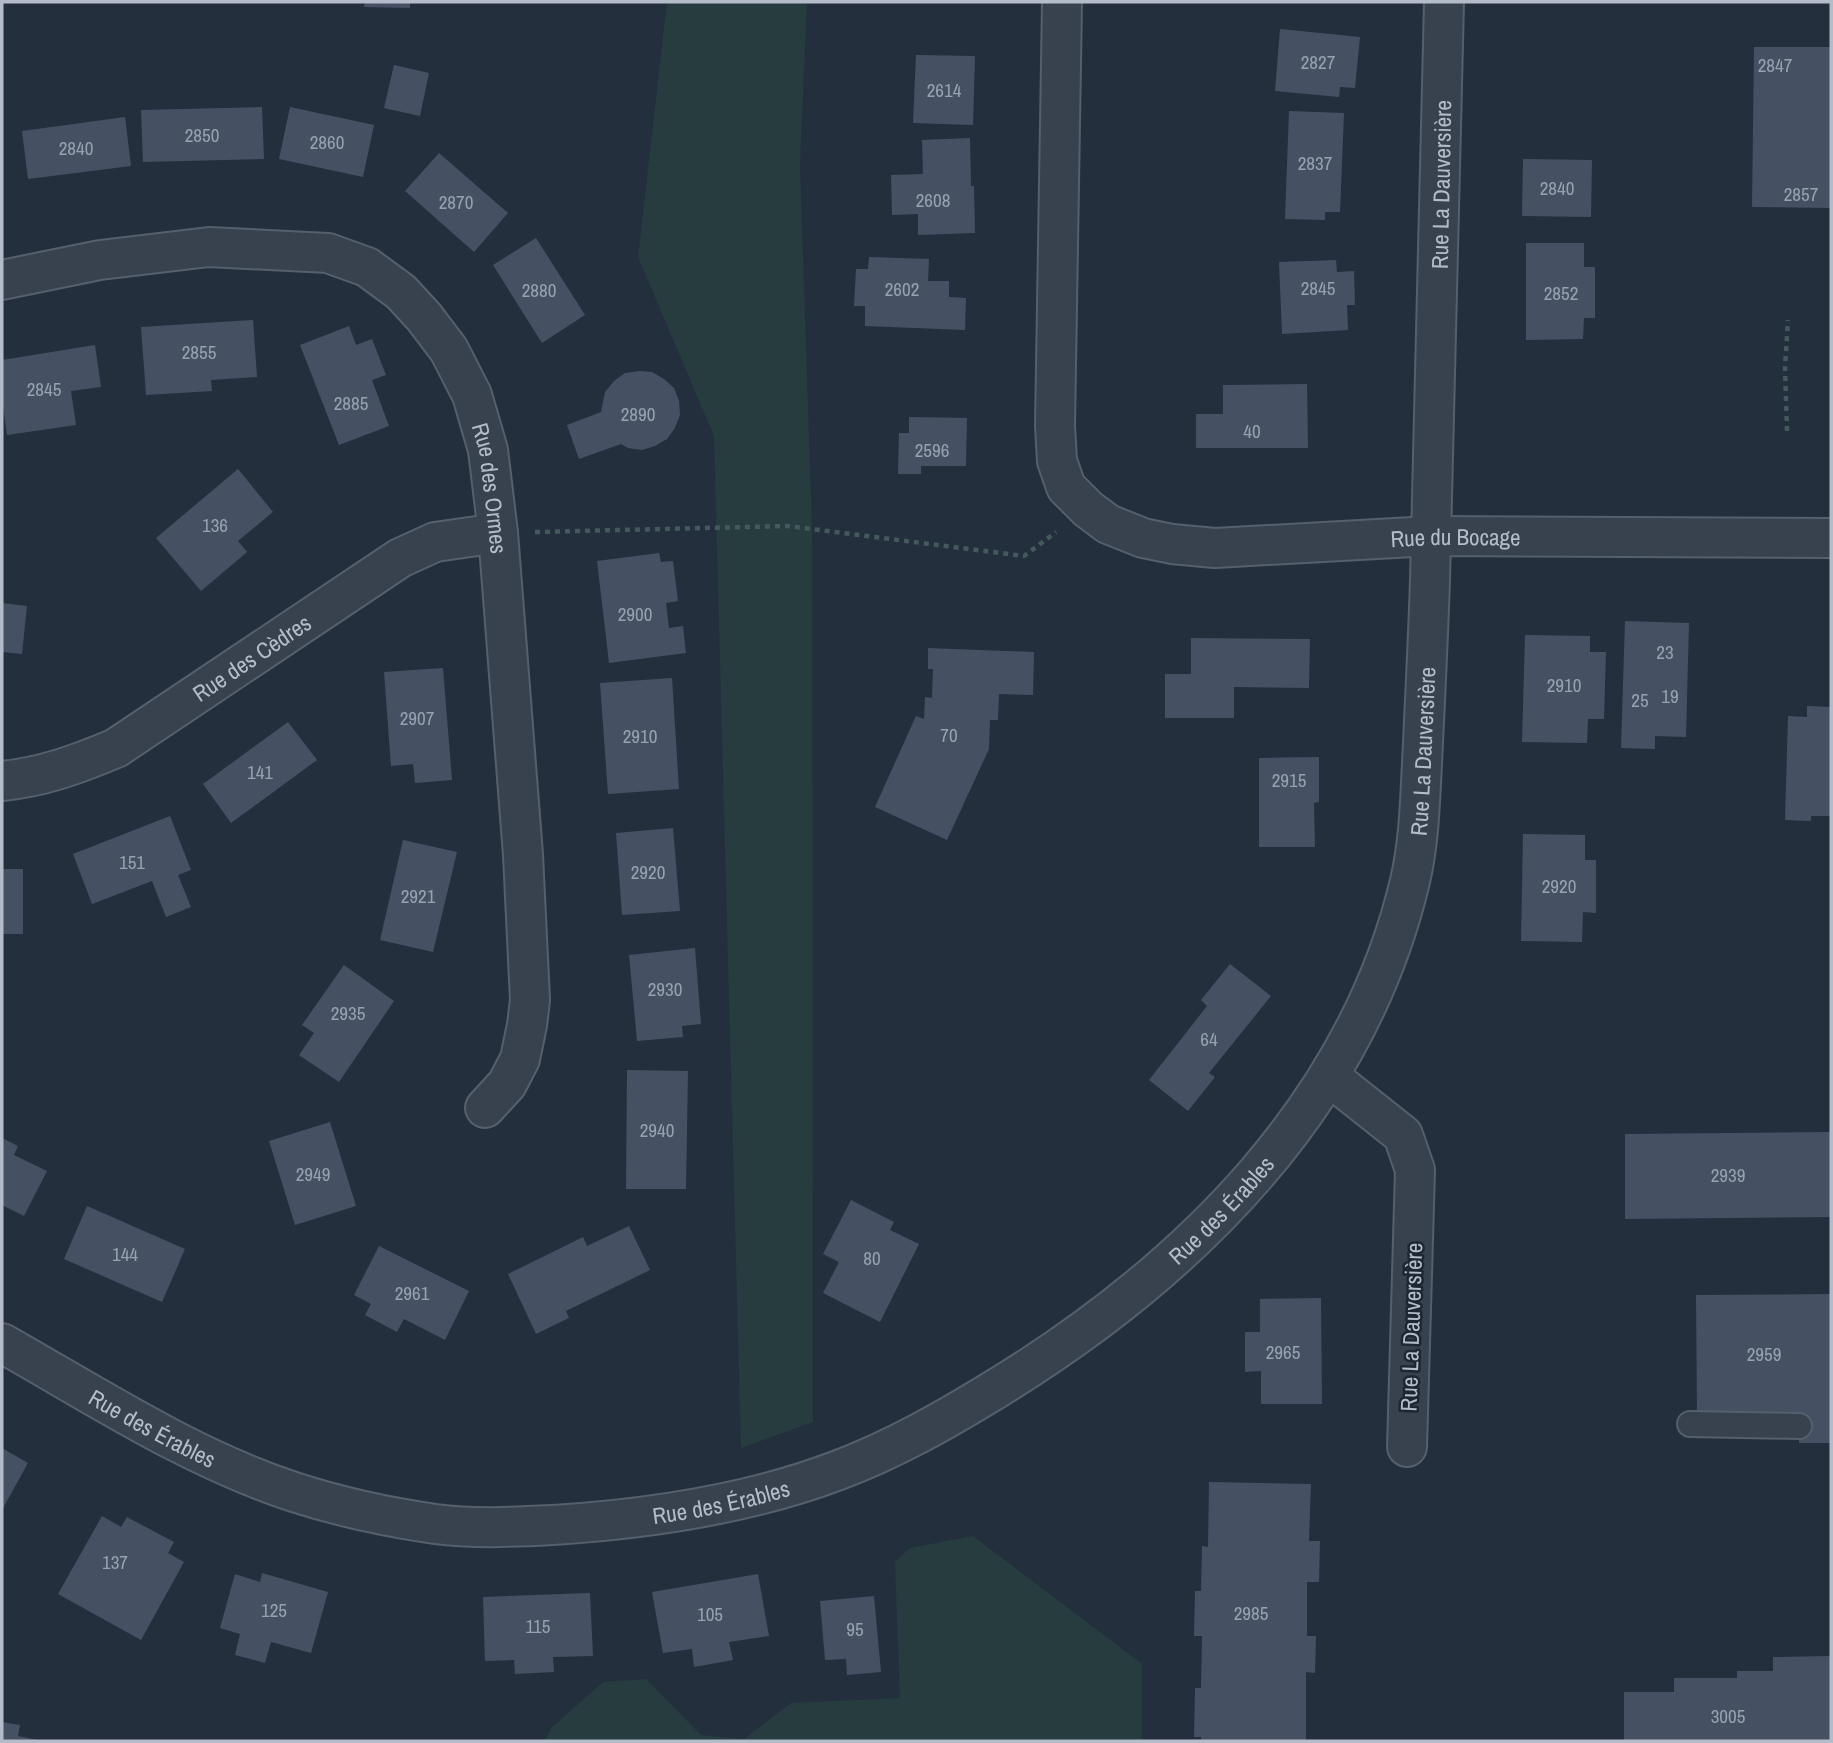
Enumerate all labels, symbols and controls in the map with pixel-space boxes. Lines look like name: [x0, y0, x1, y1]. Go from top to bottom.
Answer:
house number: 2827: [1301, 49, 1336, 75]
house number: 2847: [1758, 52, 1793, 78]
house number: 2614: [927, 77, 962, 103]
street label: Rue La Dauversière: [1423, 100, 1458, 269]
house number: 2850: [185, 122, 219, 148]
house number: 2860: [310, 129, 344, 155]
house number: 2840: [59, 135, 93, 161]
house number: 2837: [1298, 150, 1333, 176]
house number: 2840: [1540, 175, 1574, 201]
house number: 2857: [1784, 181, 1819, 207]
house number: 2608: [916, 187, 950, 213]
house number: 2870: [439, 189, 473, 215]
house number: 2845: [1301, 275, 1336, 301]
house number: 2602: [885, 276, 919, 302]
house number: 2880: [522, 277, 556, 303]
house number: 2852: [1544, 280, 1578, 306]
house number: 2855: [182, 339, 217, 365]
house number: 2845: [27, 376, 62, 402]
house number: 2885: [334, 390, 369, 416]
house number: 2890: [621, 401, 655, 427]
house number: 40: [1243, 418, 1261, 444]
street label: Rue des Ormes: [465, 419, 515, 555]
house number: 2596: [915, 437, 949, 463]
house number: 136: [202, 512, 228, 538]
street label: Rue du Bocage: [1390, 520, 1521, 554]
house number: 2900: [618, 601, 652, 627]
street label: Rue des Cèdres: [186, 607, 317, 708]
house number: 23: [1656, 639, 1674, 665]
street label: Rue La Dauversière: [1402, 666, 1442, 837]
house number: 2910: [1547, 672, 1581, 698]
house number: 19: [1661, 683, 1679, 709]
house number: 25: [1631, 687, 1649, 713]
house number: 2907: [400, 705, 435, 731]
house number: 70: [940, 722, 958, 748]
house number: 2910: [623, 723, 657, 749]
house number: 141: [247, 759, 273, 785]
house number: 2915: [1272, 767, 1307, 793]
house number: 151: [119, 849, 145, 875]
house number: 2920: [631, 859, 665, 885]
house number: 2920: [1542, 873, 1576, 899]
house number: 2921: [401, 883, 436, 909]
house number: 2930: [648, 976, 682, 1002]
house number: 2935: [331, 1000, 366, 1026]
house number: 64: [1200, 1026, 1218, 1052]
house number: 2940: [640, 1117, 674, 1143]
street label: Rue des Érables: [1161, 1149, 1281, 1271]
house number: 2949: [296, 1161, 330, 1187]
house number: 2939: [1711, 1162, 1745, 1188]
house number: 144: [112, 1241, 138, 1267]
street label: Rue La Dauversière: [1393, 1242, 1429, 1412]
house number: 80: [863, 1245, 881, 1271]
house number: 2961: [395, 1280, 430, 1306]
house number: 2965: [1266, 1339, 1301, 1365]
house number: 2959: [1747, 1341, 1781, 1367]
street label: Rue des Érables: [84, 1381, 221, 1474]
street label: Rue des Érables: [650, 1472, 793, 1531]
house number: 137: [102, 1549, 128, 1575]
house number: 125: [261, 1597, 287, 1623]
house number: 2985: [1234, 1600, 1269, 1626]
house number: 105: [697, 1601, 723, 1627]
house number: 115: [526, 1613, 551, 1639]
house number: 95: [846, 1616, 864, 1642]
house number: 3005: [1711, 1703, 1746, 1729]

